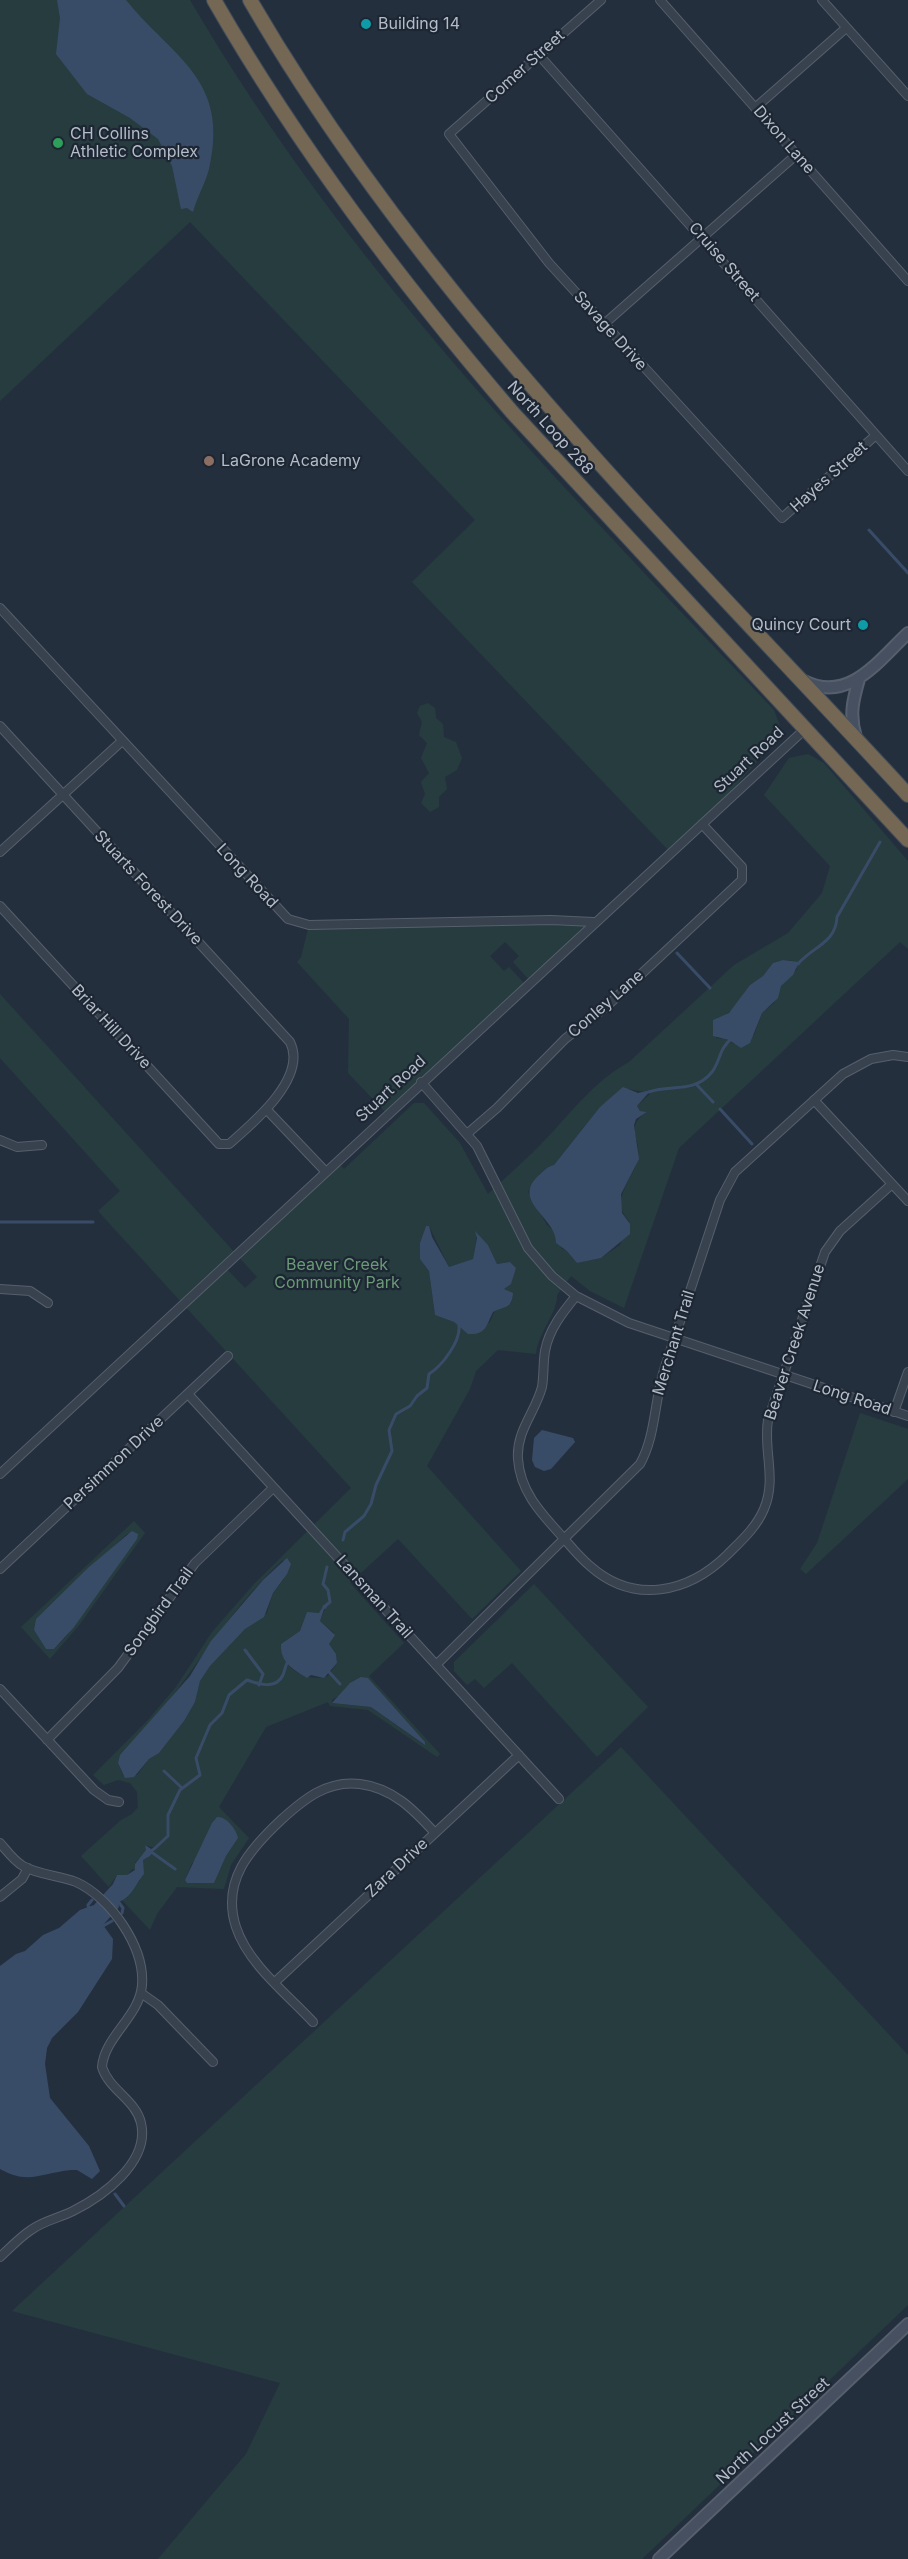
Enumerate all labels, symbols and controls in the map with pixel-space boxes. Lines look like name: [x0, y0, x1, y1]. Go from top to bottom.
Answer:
place label: Building 14: [378, 14, 460, 34]
marker: Building 14: [359, 17, 373, 31]
street label: Comer Street: [481, 26, 569, 108]
street label: Dixon Lane: [749, 102, 819, 178]
place label: CH Collins Athletic Complex: [70, 124, 198, 162]
marker: CH Collins Athletic Complex: [51, 136, 65, 150]
street label: Cruise Street: [684, 219, 764, 305]
street label: Savage Drive: [569, 287, 651, 375]
street label: North Loop 288: [503, 377, 597, 479]
street label: Hayes Street: [787, 437, 871, 517]
place label: LaGrone Academy: [221, 451, 361, 471]
marker: LaGrone Academy: [202, 454, 216, 468]
place label: Quincy Court: [751, 615, 851, 635]
marker: Quincy Court: [856, 618, 870, 632]
street label: Stuart Road: [710, 723, 788, 797]
street label: Stuarts Forest Drive: [90, 827, 206, 949]
street label: Long Road: [212, 840, 282, 912]
street label: Conley Lane: [564, 966, 648, 1042]
street label: Briar Hill Drive: [67, 981, 155, 1073]
street label: Stuart Road: [352, 1052, 430, 1126]
park label: Beaver Creek Community Park: [274, 1255, 400, 1293]
street label: Beaver Creek Avenue: [761, 1262, 829, 1422]
street label: Merchant Trail: [649, 1288, 699, 1398]
street label: Long Road: [811, 1376, 893, 1420]
street label: Persimmon Drive: [60, 1412, 168, 1514]
street label: Lansman Trail: [332, 1552, 416, 1642]
street label: Songbird Trail: [120, 1564, 198, 1660]
street label: Zara Drive: [362, 1834, 432, 1902]
street label: North Locust Street: [712, 2374, 834, 2488]

